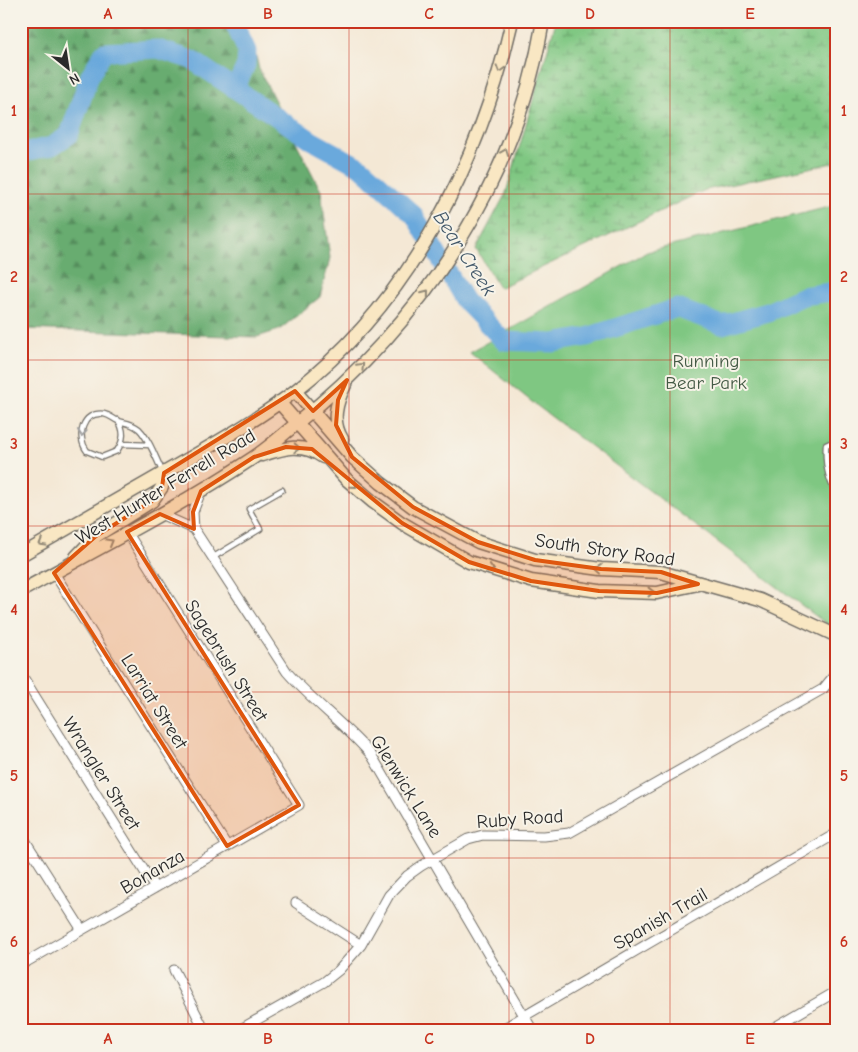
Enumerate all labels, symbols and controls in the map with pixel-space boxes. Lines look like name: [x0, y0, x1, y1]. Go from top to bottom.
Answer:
text: A: [104, 5, 113, 23]
text: B: [263, 5, 273, 23]
text: C: [424, 5, 434, 23]
text: D: [585, 5, 595, 23]
text: E: [745, 5, 755, 23]
north arrow: [42, 42, 92, 92]
one-way arrow: [496, 64, 506, 72]
text: N: [66, 69, 82, 88]
text: 1: [11, 102, 17, 120]
text: 1: [841, 102, 847, 120]
one-way arrow: [499, 148, 510, 157]
water label: Bear Creek: [429, 206, 501, 300]
text: 2: [10, 268, 18, 286]
text: 2: [840, 268, 848, 286]
one-way arrow: [420, 290, 428, 299]
park label: Running Bear Park: [665, 350, 747, 394]
one-way arrow: [355, 363, 364, 372]
street label: West Hunter Ferrell Road: [72, 424, 259, 549]
one-way arrow: [77, 430, 88, 438]
text: 3: [10, 435, 18, 453]
text: 3: [840, 435, 848, 453]
one-way arrow: [294, 442, 302, 453]
one-way arrow: [348, 479, 357, 488]
street label: South Story Road: [533, 529, 676, 571]
one-way arrow: [38, 536, 47, 546]
one-way arrow: [104, 539, 113, 549]
one-way arrow: [487, 563, 495, 573]
one-way arrow: [594, 564, 602, 575]
one-way arrow: [648, 587, 656, 597]
street label: Sagebrush Street: [180, 596, 273, 726]
text: 4: [10, 601, 18, 619]
text: 4: [840, 601, 848, 619]
street label: Larriat Street: [116, 650, 192, 753]
street label: Wrangler Street: [58, 713, 145, 835]
street label: Glenwick Lane: [366, 731, 447, 842]
text: 5: [10, 767, 18, 785]
text: 5: [840, 767, 848, 785]
street label: Ruby Road: [476, 805, 564, 833]
street label: Bonanza: [117, 845, 188, 899]
street label: Spanish Trail: [610, 883, 711, 955]
text: 6: [10, 933, 18, 951]
text: 6: [840, 933, 848, 951]
text: A: [104, 1030, 113, 1048]
text: B: [263, 1030, 273, 1048]
text: C: [424, 1030, 434, 1048]
text: D: [585, 1030, 595, 1048]
text: E: [745, 1030, 755, 1048]

